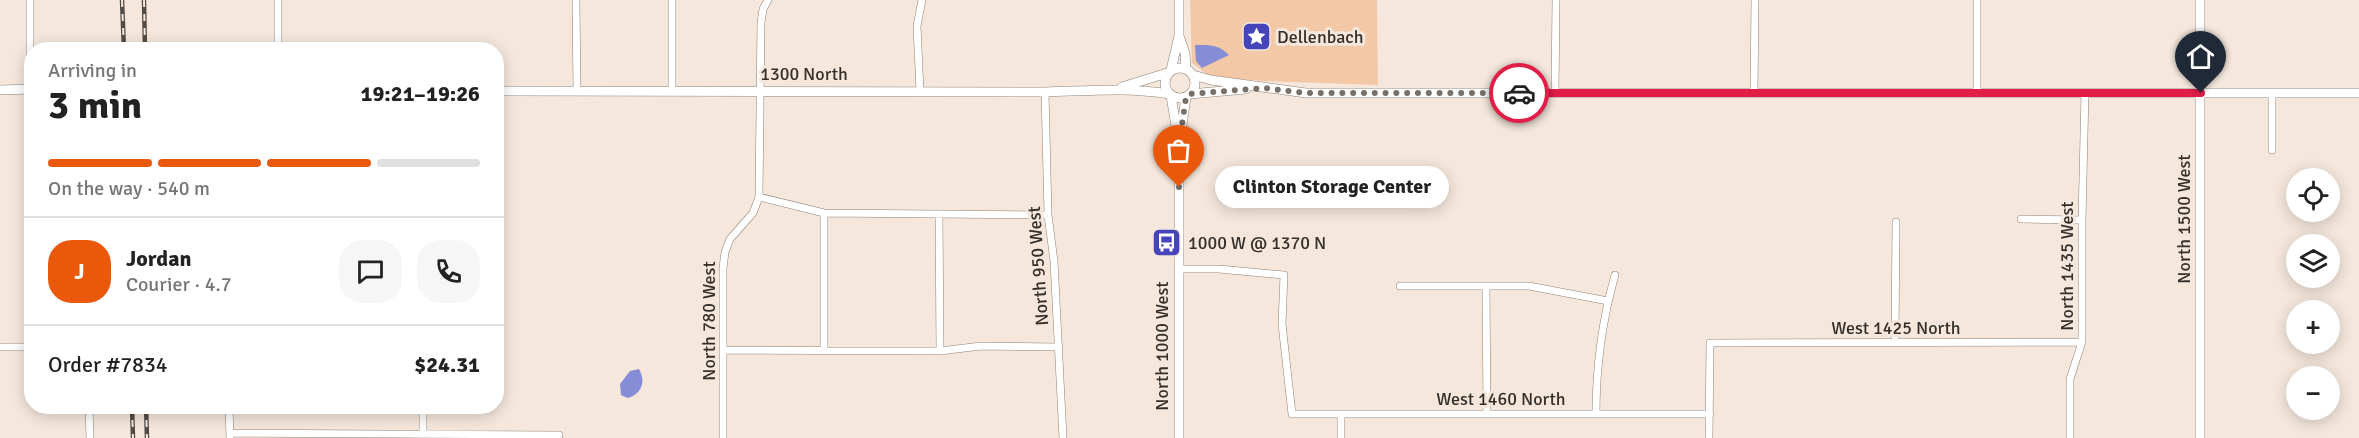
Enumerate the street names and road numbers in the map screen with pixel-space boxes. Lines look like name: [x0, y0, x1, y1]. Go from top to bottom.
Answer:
street label: 1300 North: [760, 63, 848, 85]
street label: North 1500 West: [2173, 154, 2195, 284]
street label: North 1435 West: [2056, 201, 2078, 331]
street label: North 950 West: [1023, 206, 1053, 326]
street label: North 780 West: [698, 261, 720, 381]
street label: North 1000 West: [1151, 281, 1173, 411]
street label: West 1425 North: [1831, 317, 1961, 339]
street label: West 1460 North: [1436, 388, 1566, 410]

